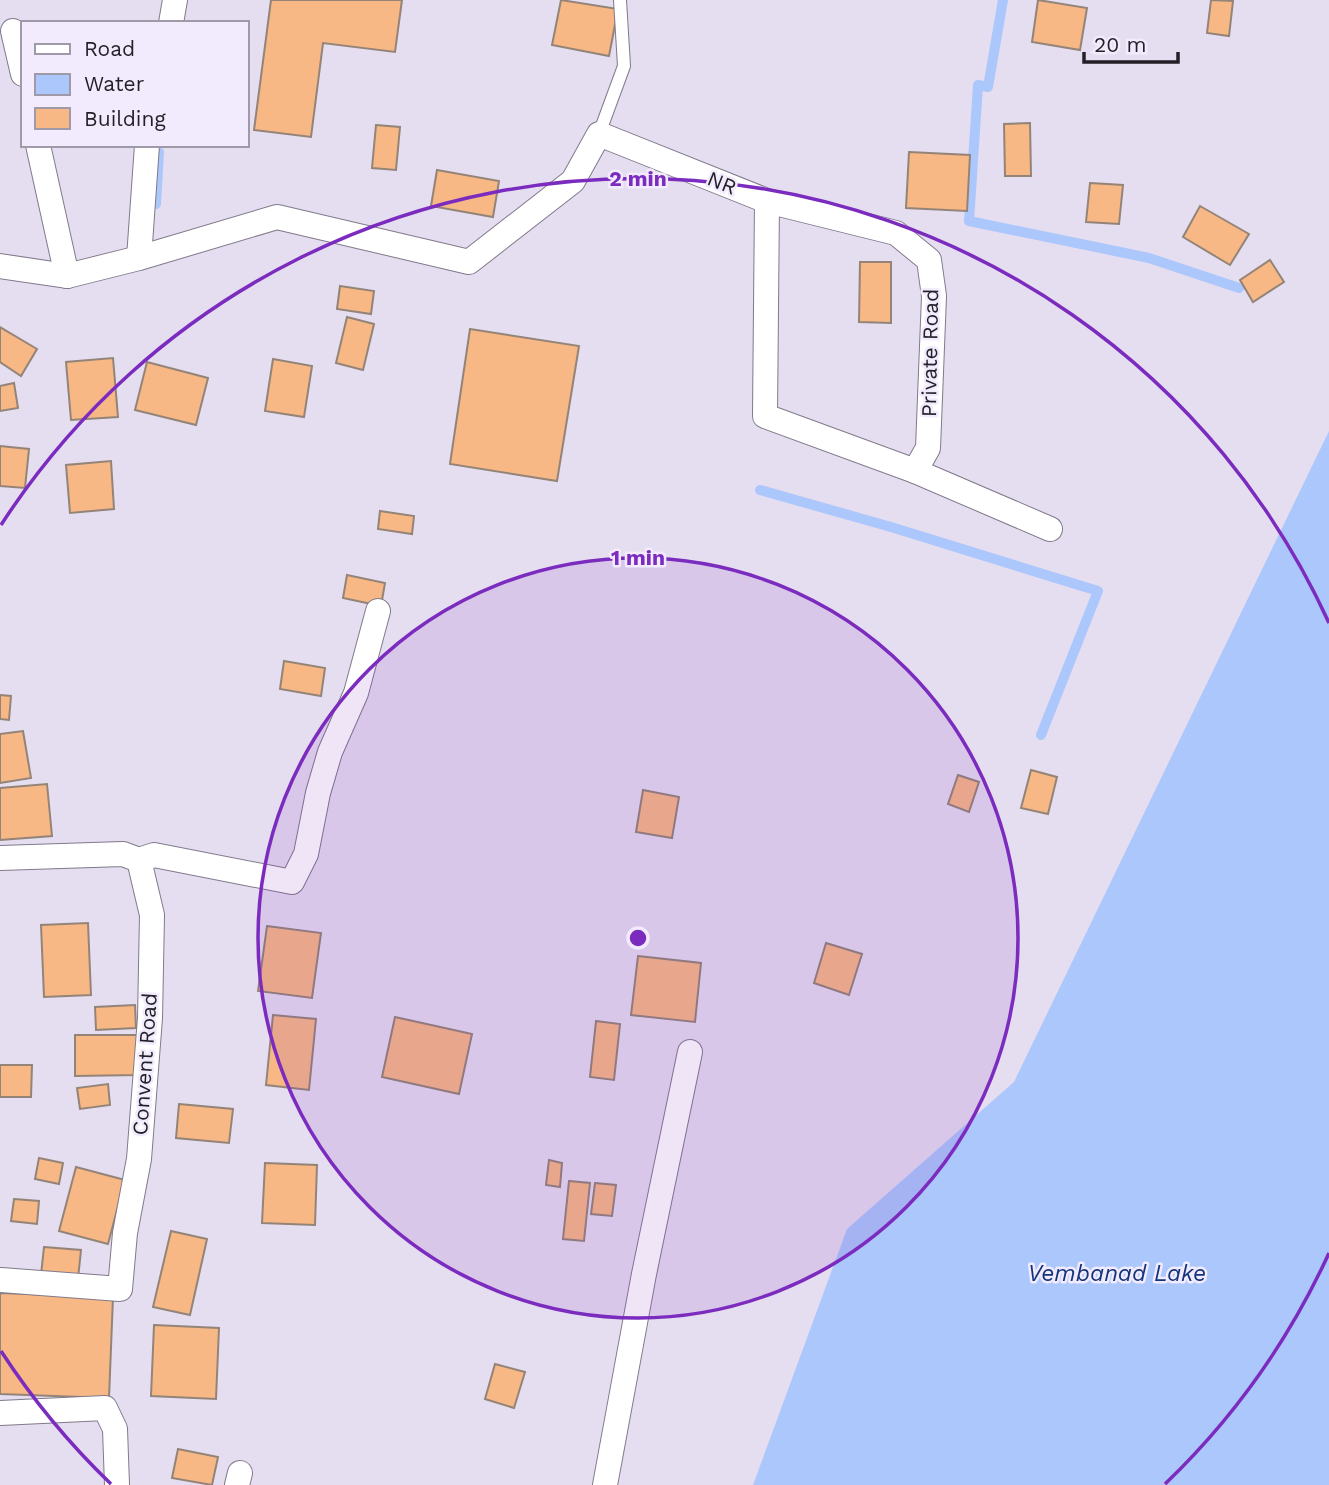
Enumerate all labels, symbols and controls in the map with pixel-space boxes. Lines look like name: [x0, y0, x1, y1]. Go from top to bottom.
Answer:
legend: [21, 21, 248, 147]
scale bar: [1084, 21, 1178, 65]
text: 20 m: [1094, 32, 1146, 57]
text: Road: [84, 36, 135, 61]
text: Water: [84, 71, 145, 96]
text: Building: [84, 106, 166, 131]
street label: NR: [704, 165, 741, 200]
text: 2 min: [609, 166, 667, 191]
street label: Private Road: [916, 289, 943, 417]
text: 1 min: [611, 545, 665, 570]
centre of rings: [626, 926, 650, 950]
street label: Convent Road: [127, 992, 162, 1136]
water label: Vembanad Lake: [1028, 1260, 1206, 1287]

